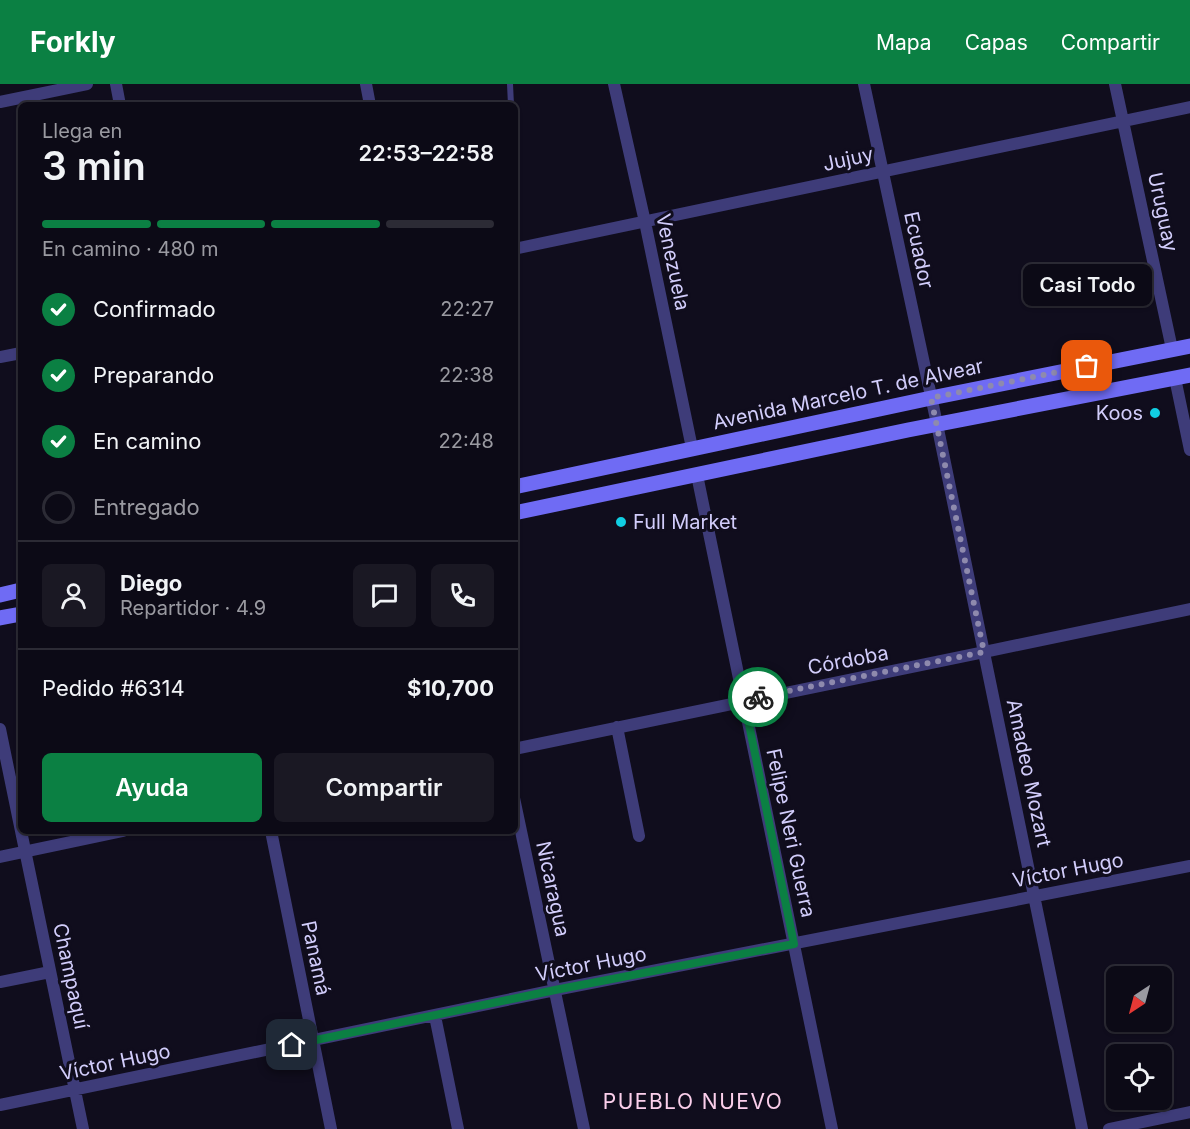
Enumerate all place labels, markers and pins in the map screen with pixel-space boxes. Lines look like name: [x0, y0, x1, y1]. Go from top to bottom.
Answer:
callout: Casi Todo: [1022, 264, 1152, 306]
pin: [1061, 340, 1112, 391]
place label: Koos: [1096, 401, 1143, 425]
marker: Koos: [1148, 406, 1162, 420]
place label: Full Market: [633, 510, 738, 534]
marker: Full Market: [614, 515, 628, 529]
pin: [266, 1019, 317, 1070]

